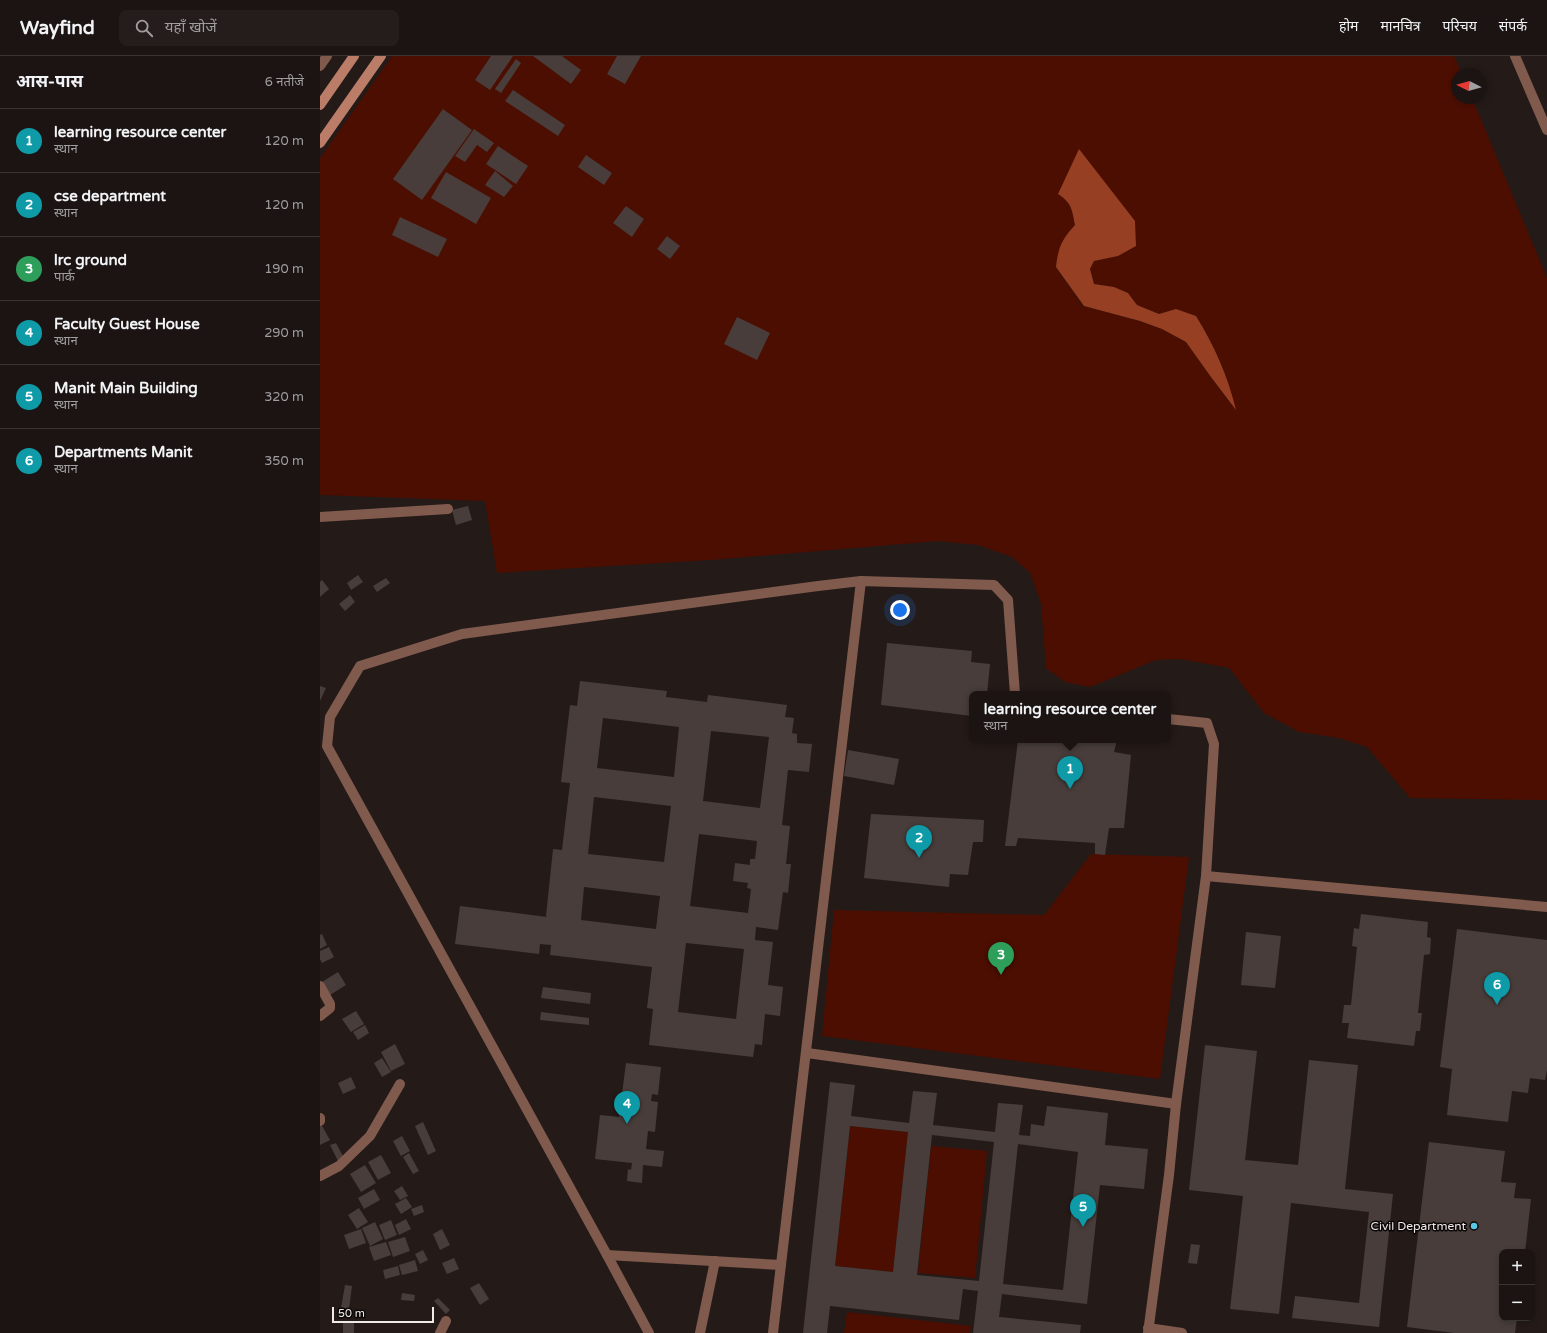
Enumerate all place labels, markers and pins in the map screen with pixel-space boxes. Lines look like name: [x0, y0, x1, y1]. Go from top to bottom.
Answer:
pin: 1: [1057, 756, 1083, 789]
pin: 2: [906, 825, 932, 858]
pin: 3: [988, 942, 1014, 975]
pin: 6: [1484, 972, 1510, 1005]
pin: 4: [614, 1091, 640, 1124]
pin: 5: [1070, 1194, 1096, 1227]
place label: Civil Department: [1371, 1219, 1466, 1233]
marker: Civil Department: [1469, 1221, 1479, 1231]

